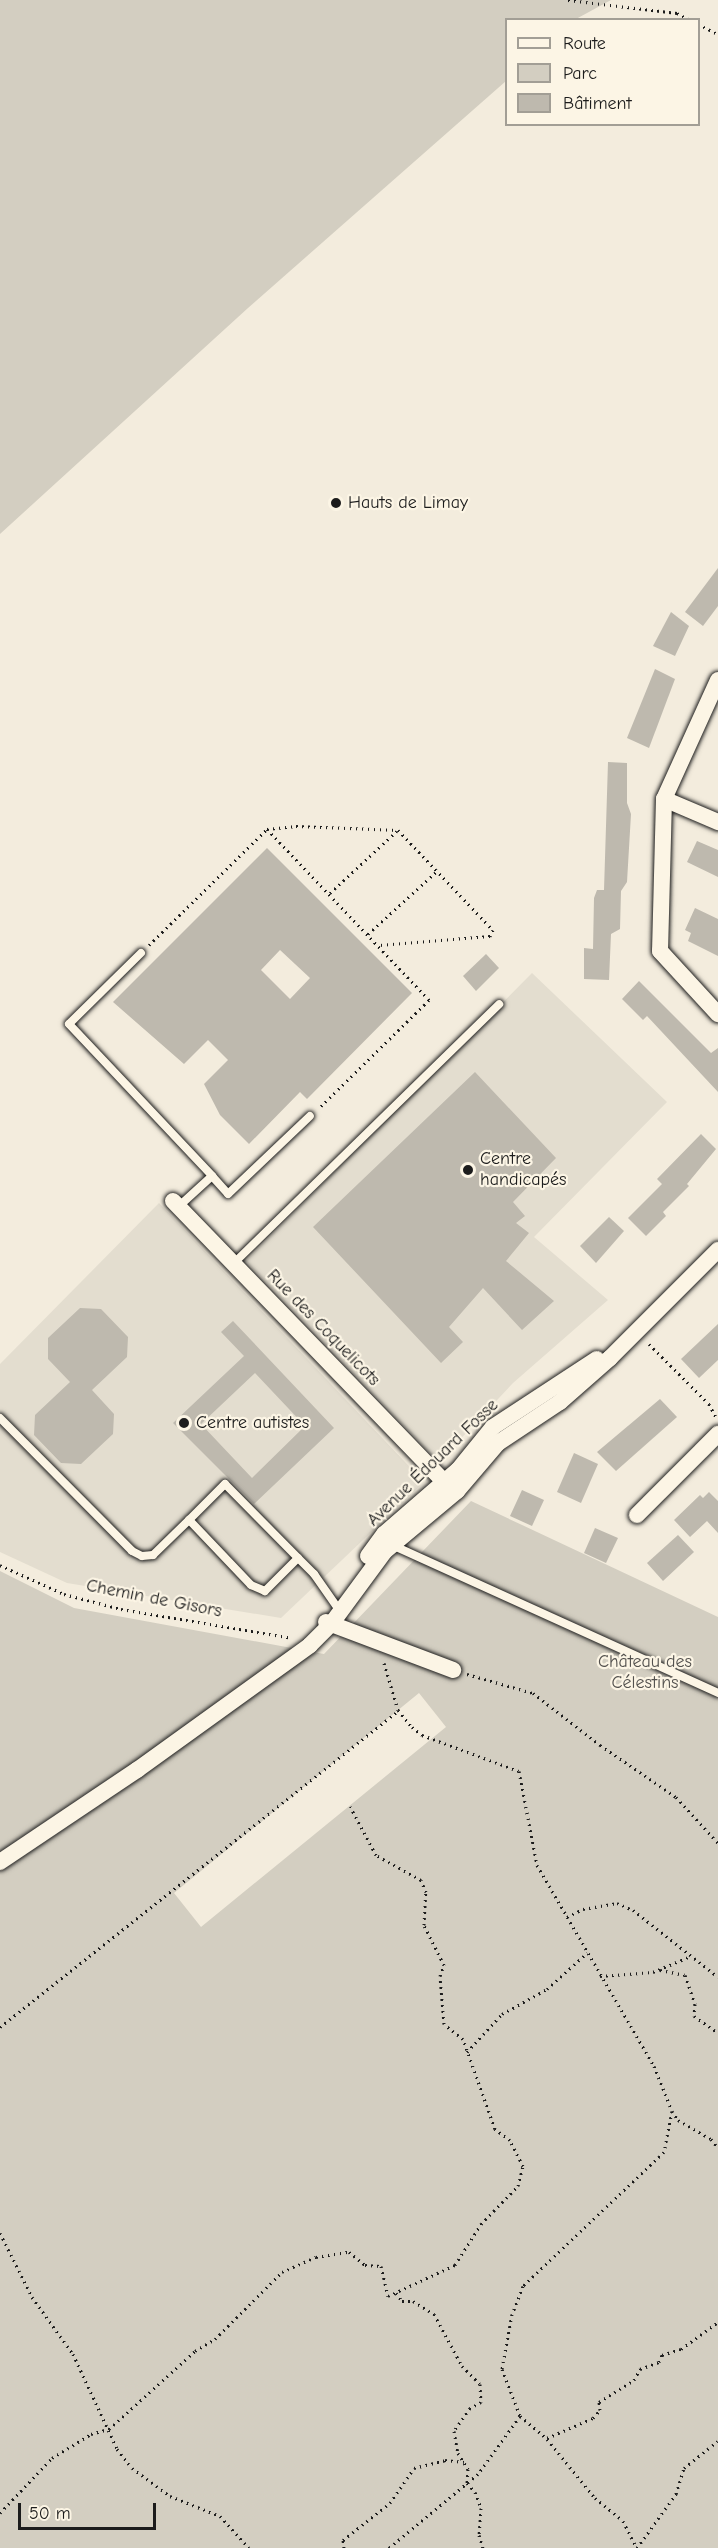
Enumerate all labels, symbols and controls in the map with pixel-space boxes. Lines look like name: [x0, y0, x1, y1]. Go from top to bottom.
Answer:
legend: [505, 18, 700, 126]
text: Route: [563, 33, 606, 54]
text: Parc: [563, 63, 597, 84]
text: Bâtiment: [563, 93, 632, 114]
place label: Hauts de Limay: [348, 492, 468, 514]
marker: Hauts de Limay: [329, 496, 343, 510]
place label: Centre handicapés: [480, 1149, 567, 1192]
marker: Centre handicapés: [461, 1163, 475, 1177]
street label: Rue des Coquelicots: [262, 1265, 384, 1391]
street label: Avenue Édouard Fosse: [363, 1395, 503, 1531]
place label: Centre autistes: [196, 1412, 309, 1434]
marker: Centre autistes: [177, 1416, 191, 1430]
street label: Chemin de Gisors: [84, 1575, 224, 1623]
park label: Château des Célestins: [598, 1652, 692, 1694]
scale bar: [21, 2491, 159, 2529]
text: 50 m: [29, 2503, 71, 2524]

